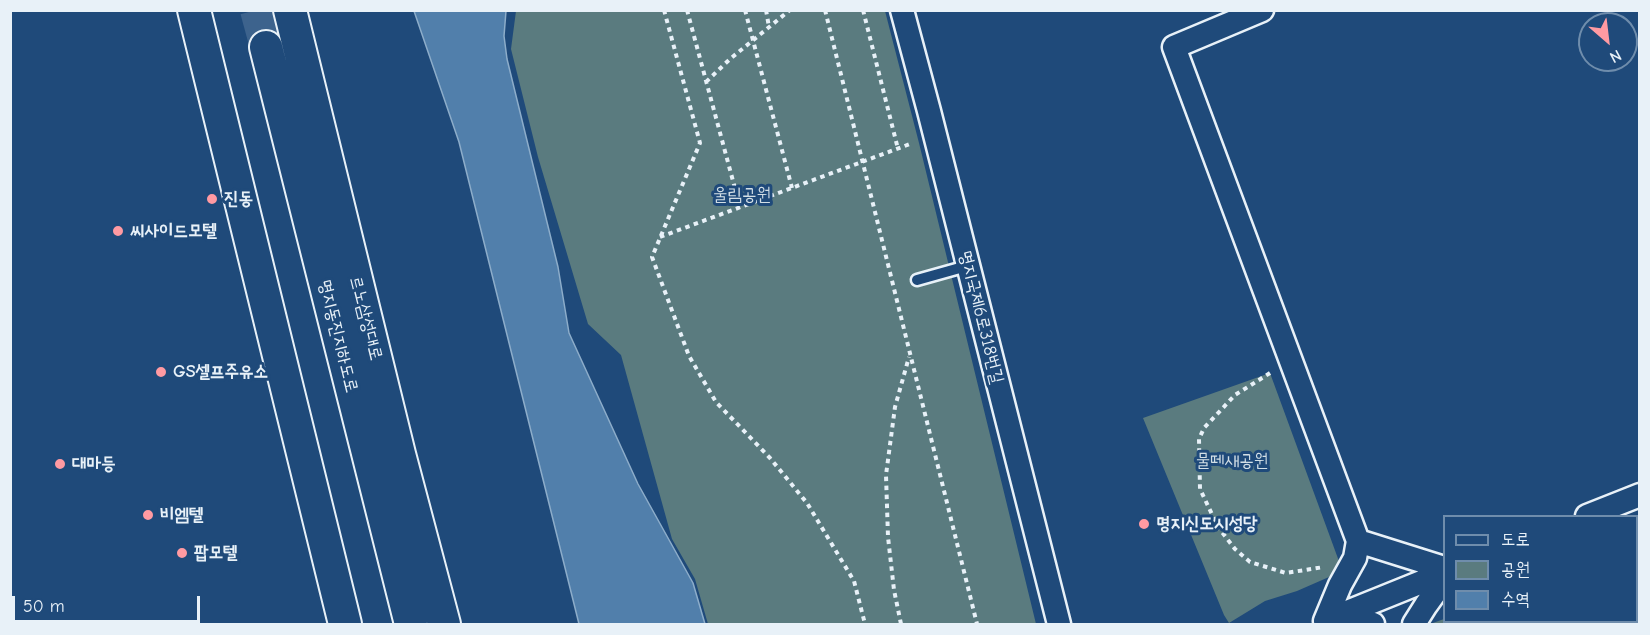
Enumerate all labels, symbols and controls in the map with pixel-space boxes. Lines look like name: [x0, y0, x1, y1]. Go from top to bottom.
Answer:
north arrow: [1578, 12, 1638, 72]
text: N: [1607, 46, 1624, 67]
park label: 울림공원: [713, 184, 771, 206]
place label: 진동: [224, 188, 253, 210]
marker: 진동: [205, 192, 219, 206]
place label: 씨사이드모텔: [130, 220, 217, 242]
marker: 씨사이드모텔: [111, 224, 125, 238]
street label: 명지국제6로318번길: [954, 248, 1008, 386]
street label: 르노삼성대로: [345, 273, 387, 363]
street label: 명지동진지하도로: [314, 277, 362, 395]
place label: GS셀프주유소: [173, 361, 268, 383]
marker: GS셀프주유소: [154, 365, 168, 379]
park label: 물떼새공원: [1196, 450, 1268, 472]
place label: 대마등: [72, 453, 115, 475]
marker: 대마등: [53, 457, 67, 471]
place label: 비엠텔: [160, 504, 203, 526]
marker: 비엠텔: [141, 508, 155, 522]
place label: 명지신도시성당: [1156, 513, 1257, 535]
legend: [1443, 515, 1638, 623]
marker: 명지신도시성당: [1137, 517, 1151, 531]
text: 도로: [1501, 529, 1530, 550]
place label: 팝모텔: [194, 542, 237, 564]
marker: 팝모텔: [175, 546, 189, 560]
text: 공원: [1501, 559, 1530, 580]
scale bar: [15, 584, 202, 622]
text: 수역: [1501, 589, 1530, 610]
text: 50 m: [23, 596, 65, 617]

